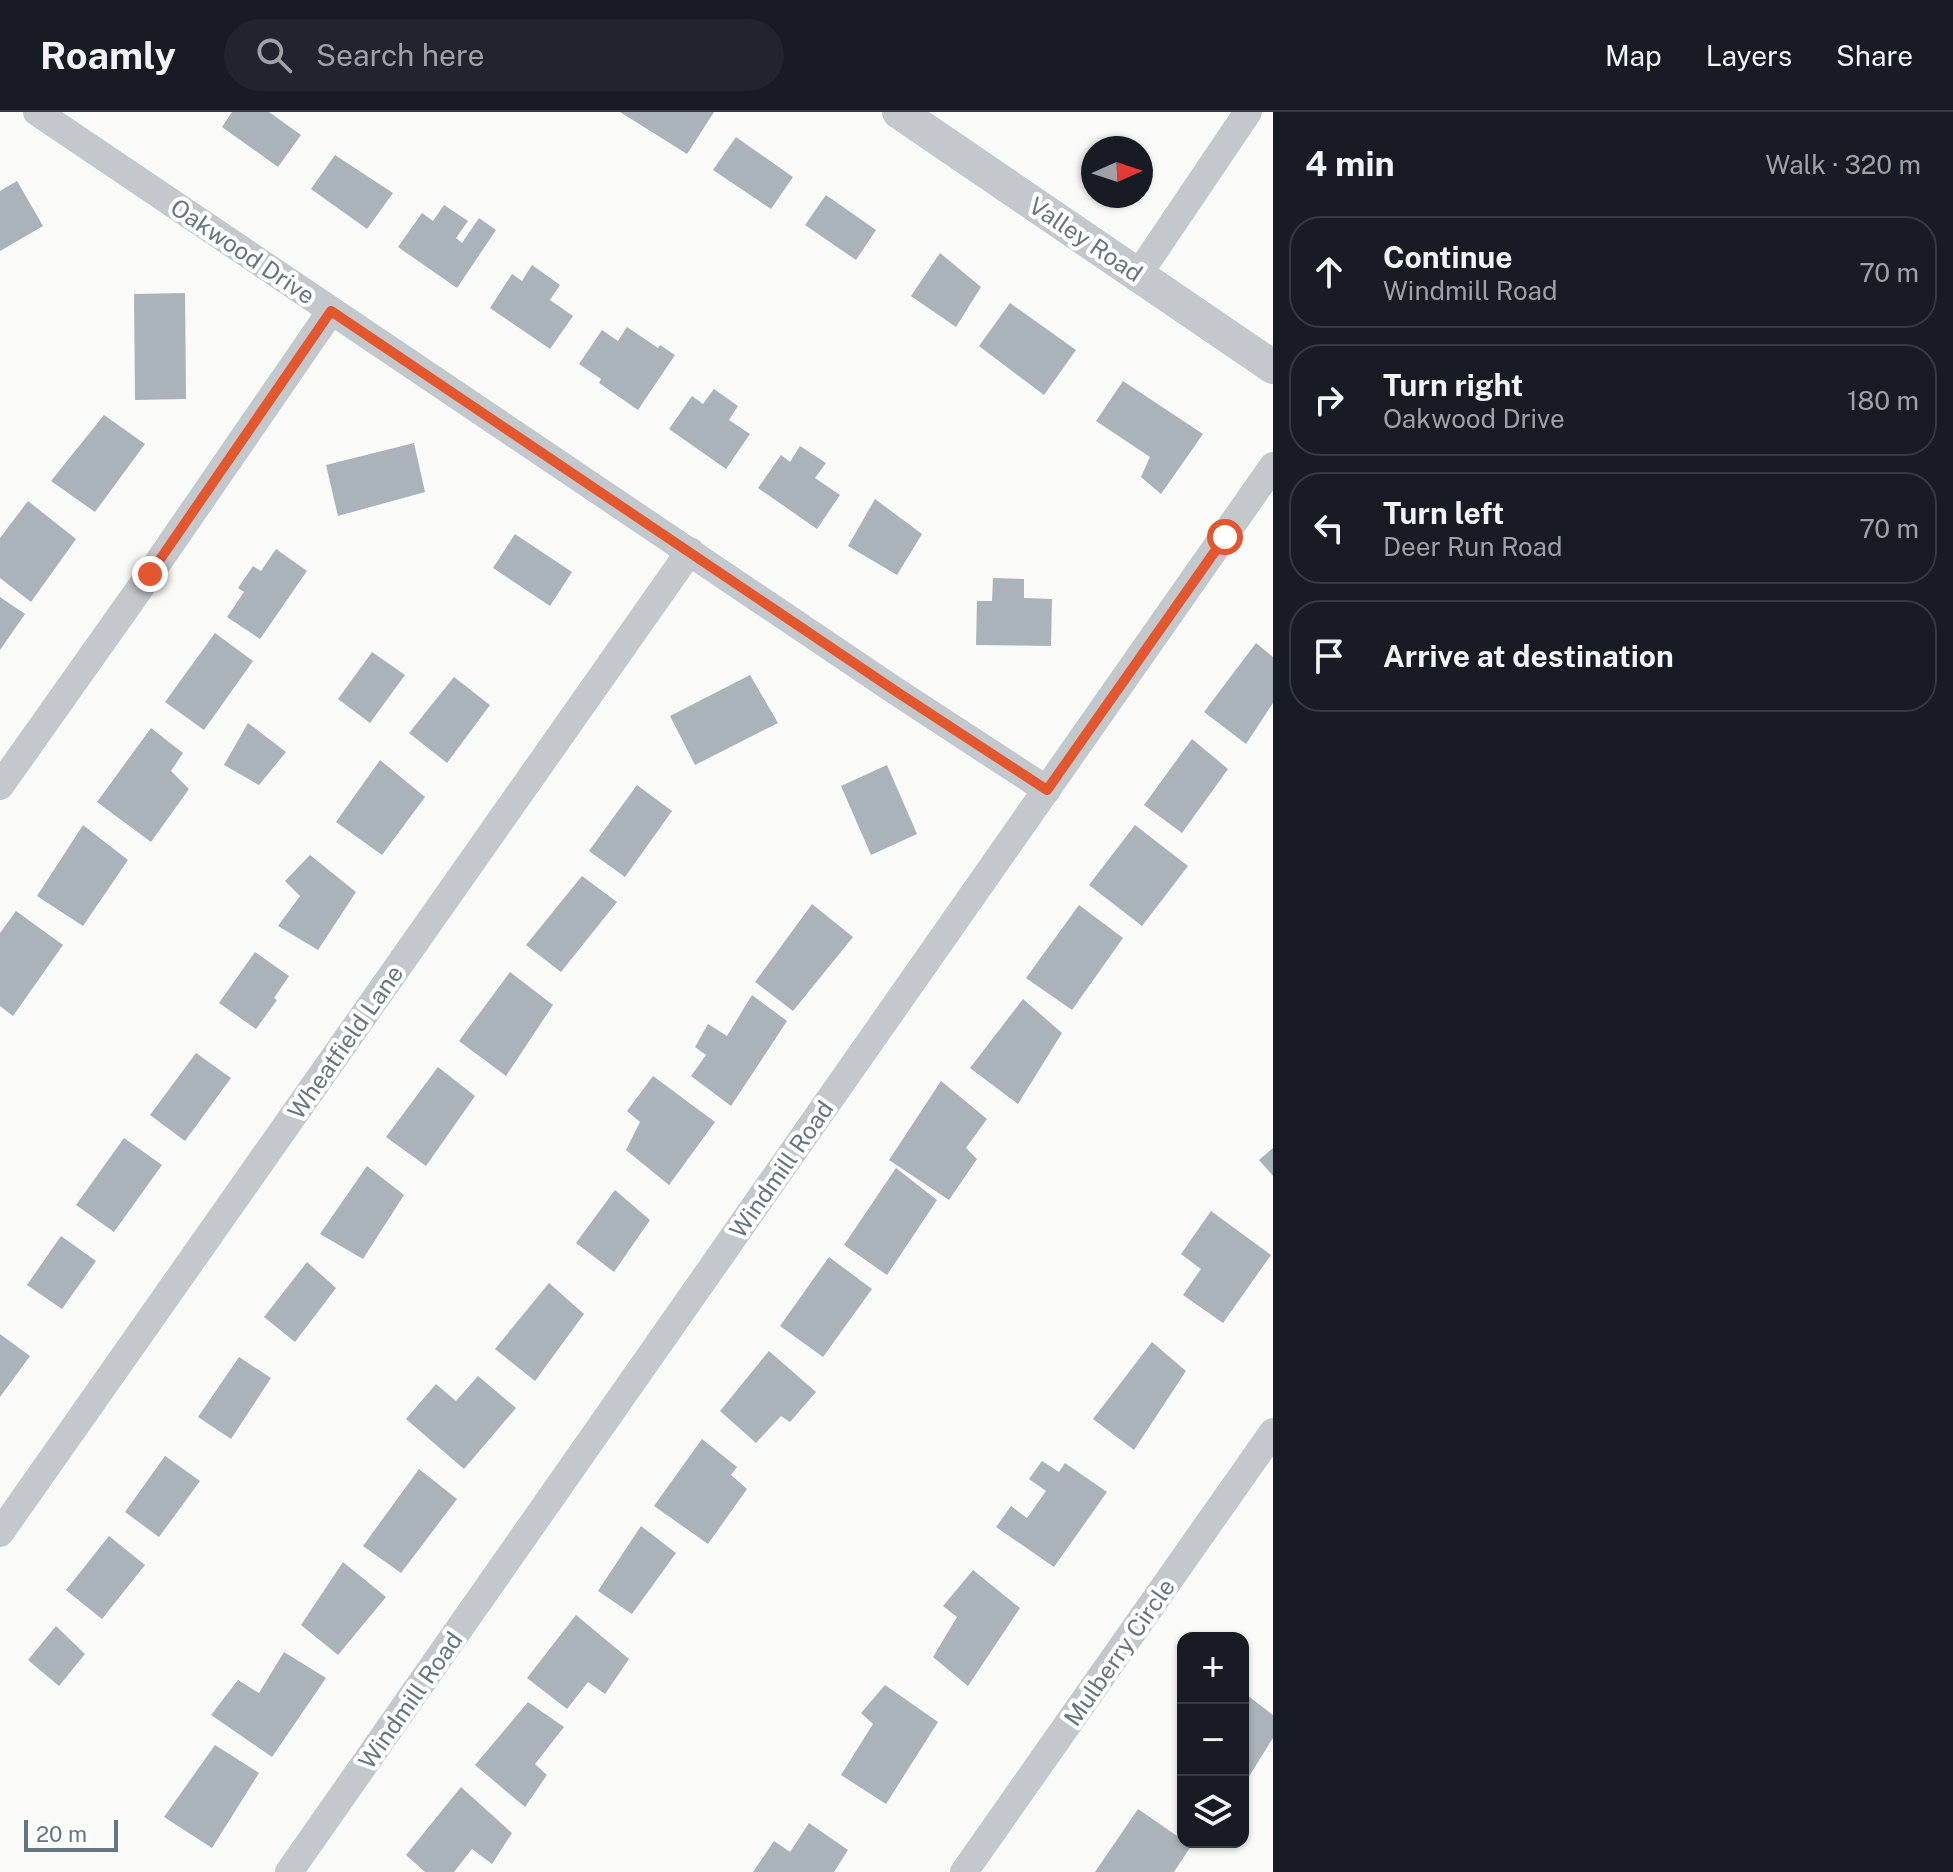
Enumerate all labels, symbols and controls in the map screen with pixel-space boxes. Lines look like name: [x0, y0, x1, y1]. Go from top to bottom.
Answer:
search box: [224, 19, 784, 91]
text: Roamly: [40, 33, 176, 78]
icon: search: [252, 33, 296, 77]
text: Search here: [316, 37, 484, 73]
text: Map: [1605, 39, 1662, 72]
text: Layers: [1706, 39, 1792, 72]
text: Share: [1836, 39, 1913, 72]
north arrow: [1081, 136, 1153, 208]
text: 4 min: [1305, 144, 1395, 184]
text: Walk · 320 m: [1766, 149, 1921, 180]
street label: Valley Road: [1024, 191, 1148, 287]
street label: Oakwood Drive: [166, 193, 320, 309]
text: Continue: [1383, 239, 1513, 275]
icon: ahead: [1307, 250, 1351, 294]
text: 70 m: [1859, 257, 1919, 288]
text: Windmill Road: [1383, 275, 1557, 306]
text: Turn right: [1383, 367, 1523, 403]
icon: right: [1307, 378, 1351, 422]
text: 180 m: [1847, 385, 1919, 416]
text: Oakwood Drive: [1383, 403, 1565, 434]
text: Turn left: [1383, 495, 1504, 531]
icon: left: [1307, 506, 1351, 550]
text: 70 m: [1859, 513, 1919, 544]
route start: [1207, 519, 1243, 555]
text: Deer Run Road: [1383, 531, 1563, 562]
route end: [132, 556, 168, 592]
icon: arrive: [1307, 634, 1351, 678]
text: Arrive at destination: [1383, 638, 1674, 674]
street label: Wheatfield Lane: [282, 960, 408, 1124]
street label: Windmill Road: [723, 1095, 839, 1243]
street label: Mulberry Circle: [1058, 1573, 1180, 1731]
street label: Windmill Road: [352, 1626, 468, 1774]
map controls: [1177, 1632, 1249, 1848]
button: +: [1177, 1632, 1249, 1704]
button: −: [1177, 1704, 1249, 1776]
button: layers: [1177, 1776, 1249, 1848]
scale bar: [24, 1816, 118, 1852]
text: 20 m: [36, 1821, 87, 1847]

